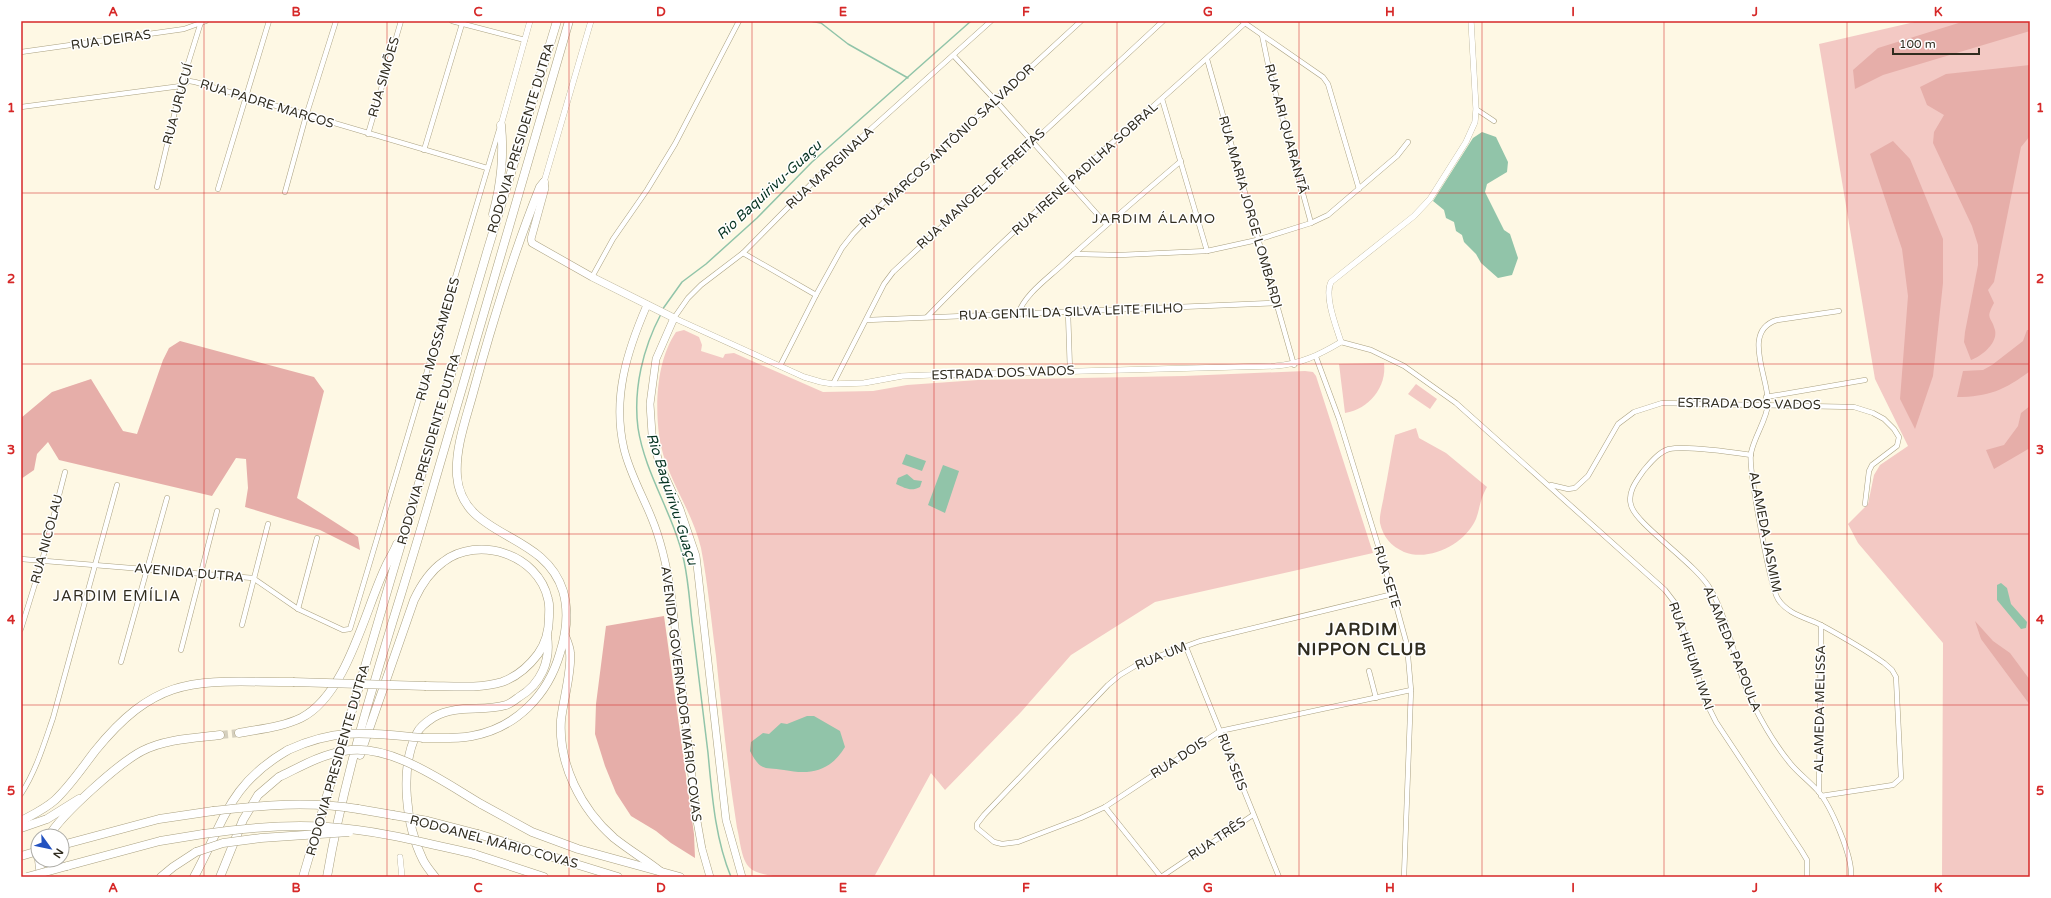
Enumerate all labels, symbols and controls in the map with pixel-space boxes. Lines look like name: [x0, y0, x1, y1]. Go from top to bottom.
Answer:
text: A: [108, 4, 118, 20]
text: B: [291, 4, 301, 20]
text: C: [473, 4, 483, 20]
text: D: [656, 4, 666, 20]
text: E: [839, 4, 847, 20]
text: F: [1022, 4, 1030, 20]
text: G: [1203, 4, 1213, 20]
text: H: [1385, 4, 1395, 20]
text: I: [1571, 4, 1575, 20]
text: J: [1751, 4, 1758, 20]
text: K: [1934, 4, 1943, 20]
street label: RUA DEIRAS: [70, 26, 152, 54]
scale bar: [1893, 30, 1979, 56]
street label: RUA SIMÕES: [365, 35, 403, 119]
text: 100 m: [1899, 37, 1936, 51]
street label: RODOVIA PRESIDENTE DUTRA: [484, 41, 558, 235]
street label: RUA URUCUÍ: [159, 61, 197, 146]
street label: RUA MARCOS ANTÔNIO SALVADOR: [856, 61, 1038, 231]
street label: RUA ARI QUARANTÃ: [1261, 62, 1311, 196]
street label: RUA PADRE MARCOS: [198, 76, 336, 132]
street label: RUA IRENE PADILHA SOBRAL: [1009, 99, 1162, 239]
text: 1: [7, 100, 15, 116]
text: 1: [2036, 100, 2044, 116]
street label: RUA MARIA JORGE LOMBARDI: [1215, 114, 1285, 310]
street label: RUA MARGINALA: [783, 123, 877, 213]
street label: RUA MANOEL DE FREITAS: [913, 125, 1049, 253]
water label: Rio Baquirivu-Guaçu: [713, 136, 826, 243]
district label: JARDIM ÁLAMO: [1092, 210, 1216, 227]
text: 2: [7, 271, 15, 287]
text: 2: [2036, 271, 2044, 287]
street label: RUA MOSSAMEDES: [413, 275, 463, 403]
street label: RUA GENTIL DA SILVA LEITE FILHO: [959, 300, 1183, 324]
street label: RODOVIA PRESIDENTE DUTRA: [394, 351, 464, 547]
street label: ESTRADA DOS VADOS: [931, 363, 1075, 383]
street label: ESTRADA DOS VADOS: [1677, 395, 1821, 413]
water label: Rio Baquirivu-Guaçu: [643, 431, 702, 568]
text: 3: [7, 442, 15, 458]
text: 3: [2036, 442, 2044, 458]
street label: ALAMEDA JASMIM: [1745, 470, 1785, 594]
street label: RUA NICOLAU: [27, 493, 67, 585]
street label: RUA SETE: [1370, 544, 1404, 610]
street label: AVENIDA DUTRA: [134, 560, 245, 586]
street label: AVENIDA GOVERNADOR MÁRIO COVAS: [657, 565, 705, 823]
street label: ALAMEDA PAPOULA: [1699, 584, 1765, 714]
district label: JARDIM EMÍLIA: [53, 587, 181, 605]
street label: RUA HIFUMI IWAI: [1665, 600, 1717, 712]
text: 4: [7, 612, 16, 628]
text: 4: [2036, 612, 2045, 628]
district label: JARDIM NIPPON CLUB: [1297, 619, 1427, 660]
street label: RUA UM: [1133, 638, 1189, 674]
street label: ALAMEDA MELISSA: [1811, 645, 1829, 773]
street label: RODOVIA PRESIDENTE DUTRA: [303, 662, 373, 858]
street label: RUA SEIS: [1214, 731, 1250, 793]
street label: RUA DOIS: [1148, 734, 1210, 782]
text: 5: [7, 783, 15, 799]
text: 5: [2036, 783, 2044, 799]
street label: RODOANEL MÁRIO COVAS: [408, 812, 580, 872]
street label: RUA TRÊS: [1185, 814, 1249, 864]
north arrow: [30, 828, 70, 868]
text: N: [50, 846, 66, 860]
text: A: [108, 880, 118, 896]
text: B: [291, 880, 301, 896]
text: C: [473, 880, 483, 896]
text: D: [656, 880, 666, 896]
text: E: [839, 880, 847, 896]
text: F: [1022, 880, 1030, 896]
text: G: [1203, 880, 1213, 896]
text: H: [1385, 880, 1395, 896]
text: I: [1571, 880, 1575, 896]
text: J: [1751, 880, 1758, 896]
text: K: [1934, 880, 1943, 896]

